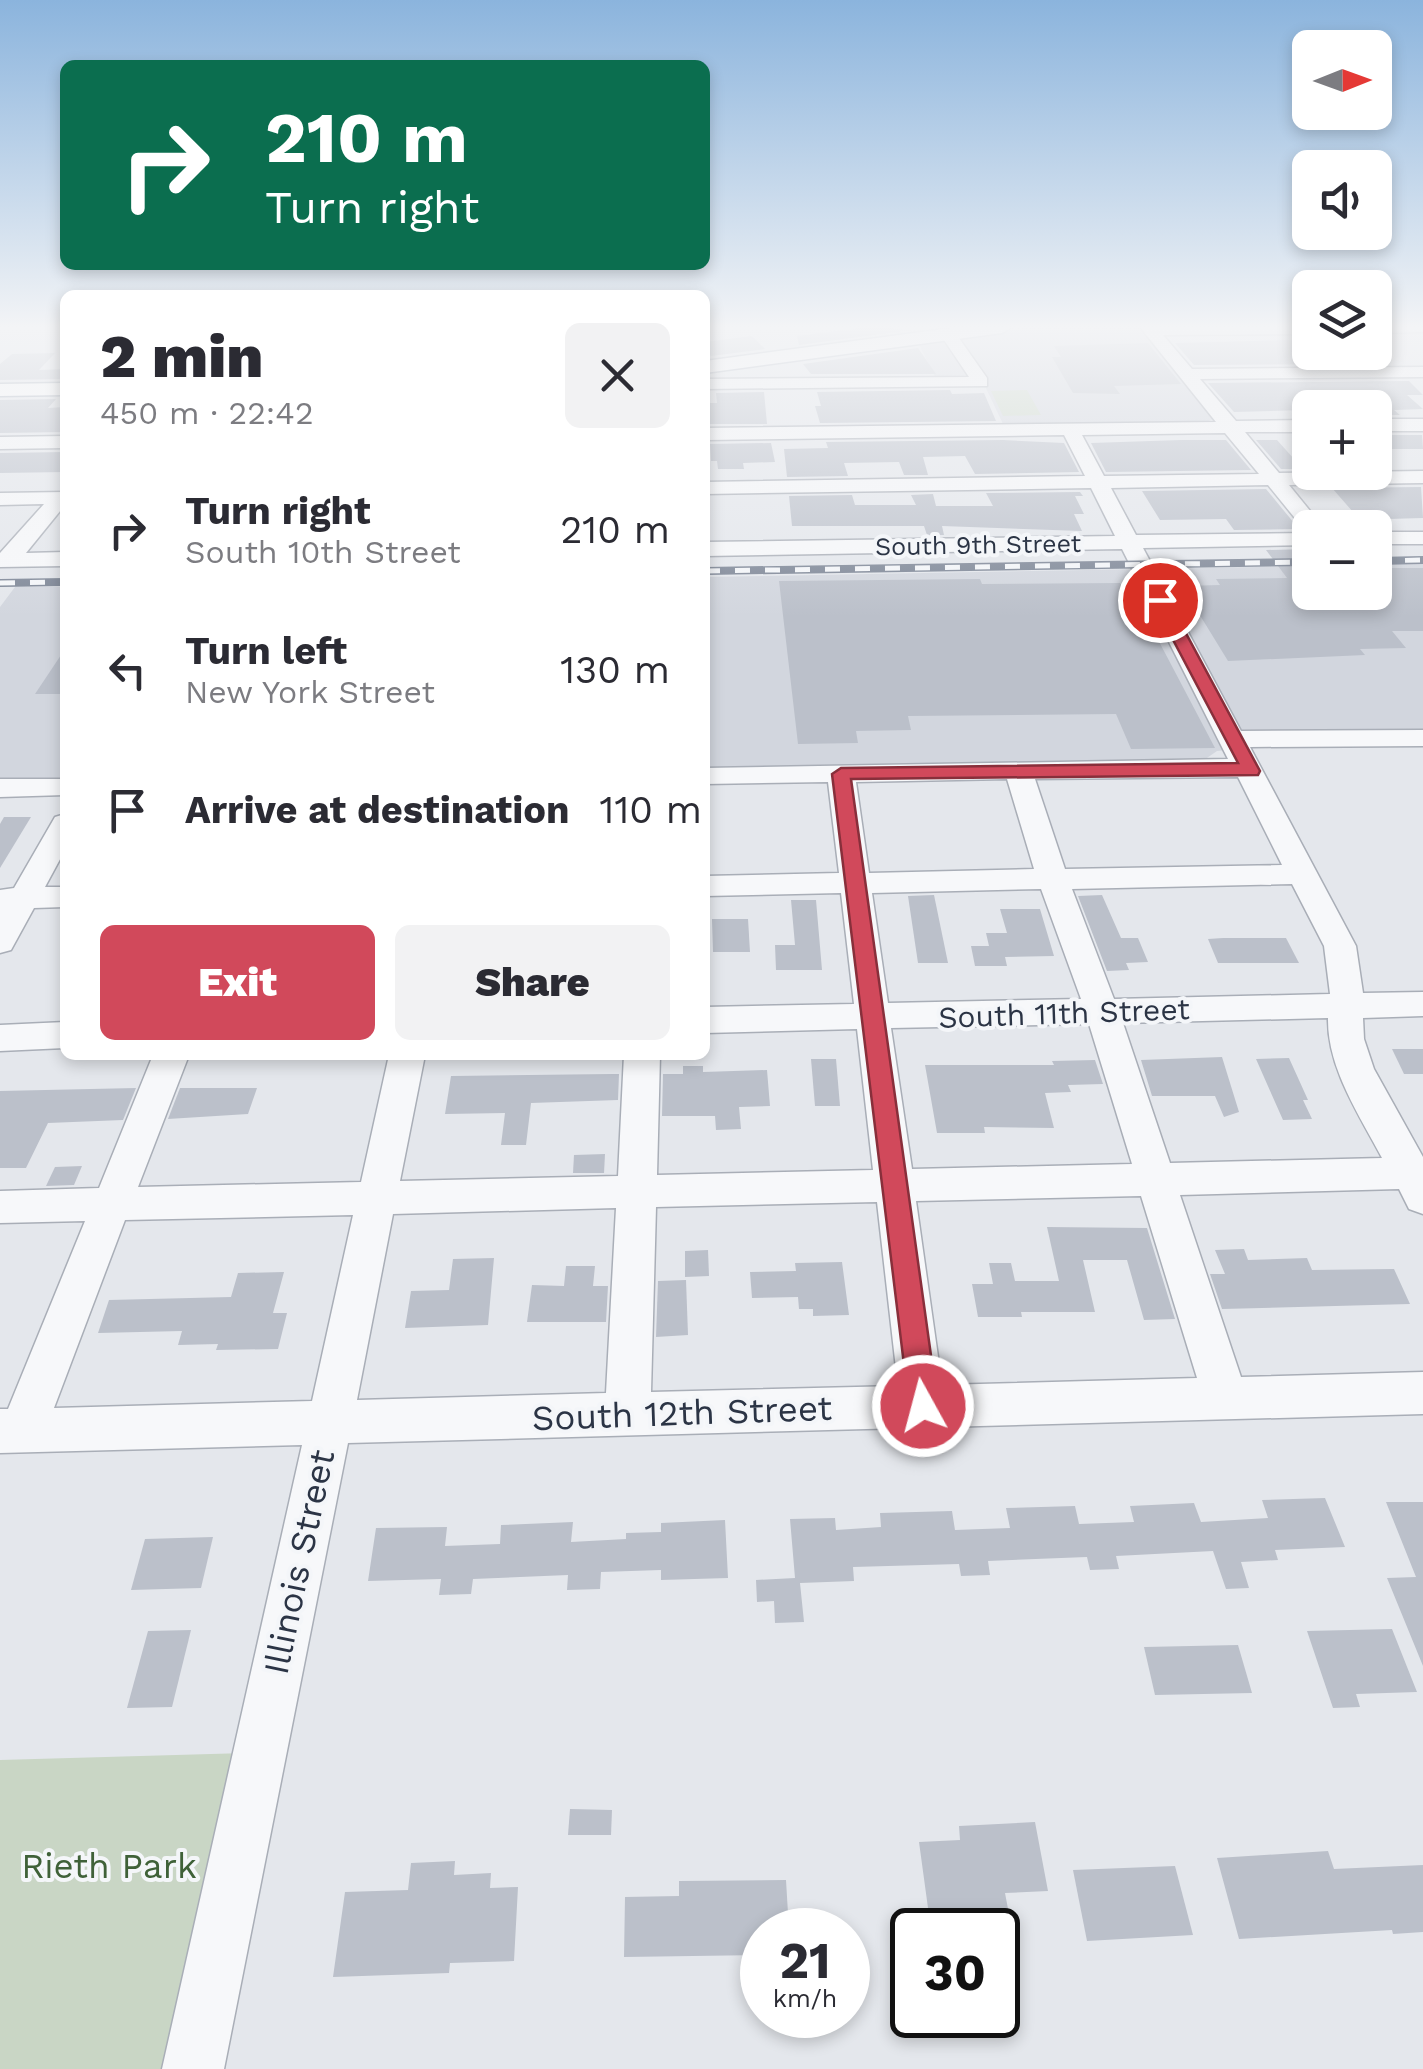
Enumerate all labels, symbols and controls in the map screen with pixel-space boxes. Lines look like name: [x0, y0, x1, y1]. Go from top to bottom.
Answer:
north arrow: [1292, 30, 1392, 130]
map controls: [1292, 30, 1392, 610]
text: 210 m: [265, 97, 468, 179]
icon: right: [100, 100, 230, 230]
button: sound: [1292, 150, 1392, 250]
text: Turn right: [265, 181, 479, 234]
button: layers: [1292, 270, 1392, 370]
text: 2 min: [100, 321, 264, 392]
button: close: [565, 323, 670, 428]
button: +: [1292, 390, 1392, 490]
text: 450 m · 22:42: [100, 394, 314, 432]
text: Turn right: [185, 489, 371, 533]
icon: right: [100, 503, 155, 558]
text: 210 m: [560, 508, 670, 552]
button: −: [1292, 510, 1392, 610]
street label: South 9th Street: [875, 529, 1082, 561]
text: South 10th Street: [185, 533, 461, 571]
pin: [1118, 558, 1203, 643]
icon: arrive: [1133, 573, 1188, 628]
text: Turn left: [185, 629, 347, 673]
icon: left: [100, 643, 155, 698]
text: 130 m: [560, 648, 670, 692]
text: New York Street: [185, 673, 435, 711]
icon: arrive: [100, 783, 155, 838]
text: Arrive at destination: [185, 788, 570, 832]
text: 110 m: [600, 788, 702, 832]
button: Exit: [100, 925, 375, 1040]
button: Share: [395, 925, 670, 1040]
street label: South 11th Street: [938, 991, 1191, 1035]
position arrow: [871, 1354, 975, 1458]
street label: South 12th Street: [531, 1387, 833, 1439]
street label: Illinois Street: [255, 1446, 343, 1678]
park label: Rieth Park: [21, 1845, 197, 1887]
speed limit sign: 30: [890, 1908, 1020, 2038]
text: 21: [779, 1931, 831, 1990]
text: km/h: [773, 1984, 837, 2013]

